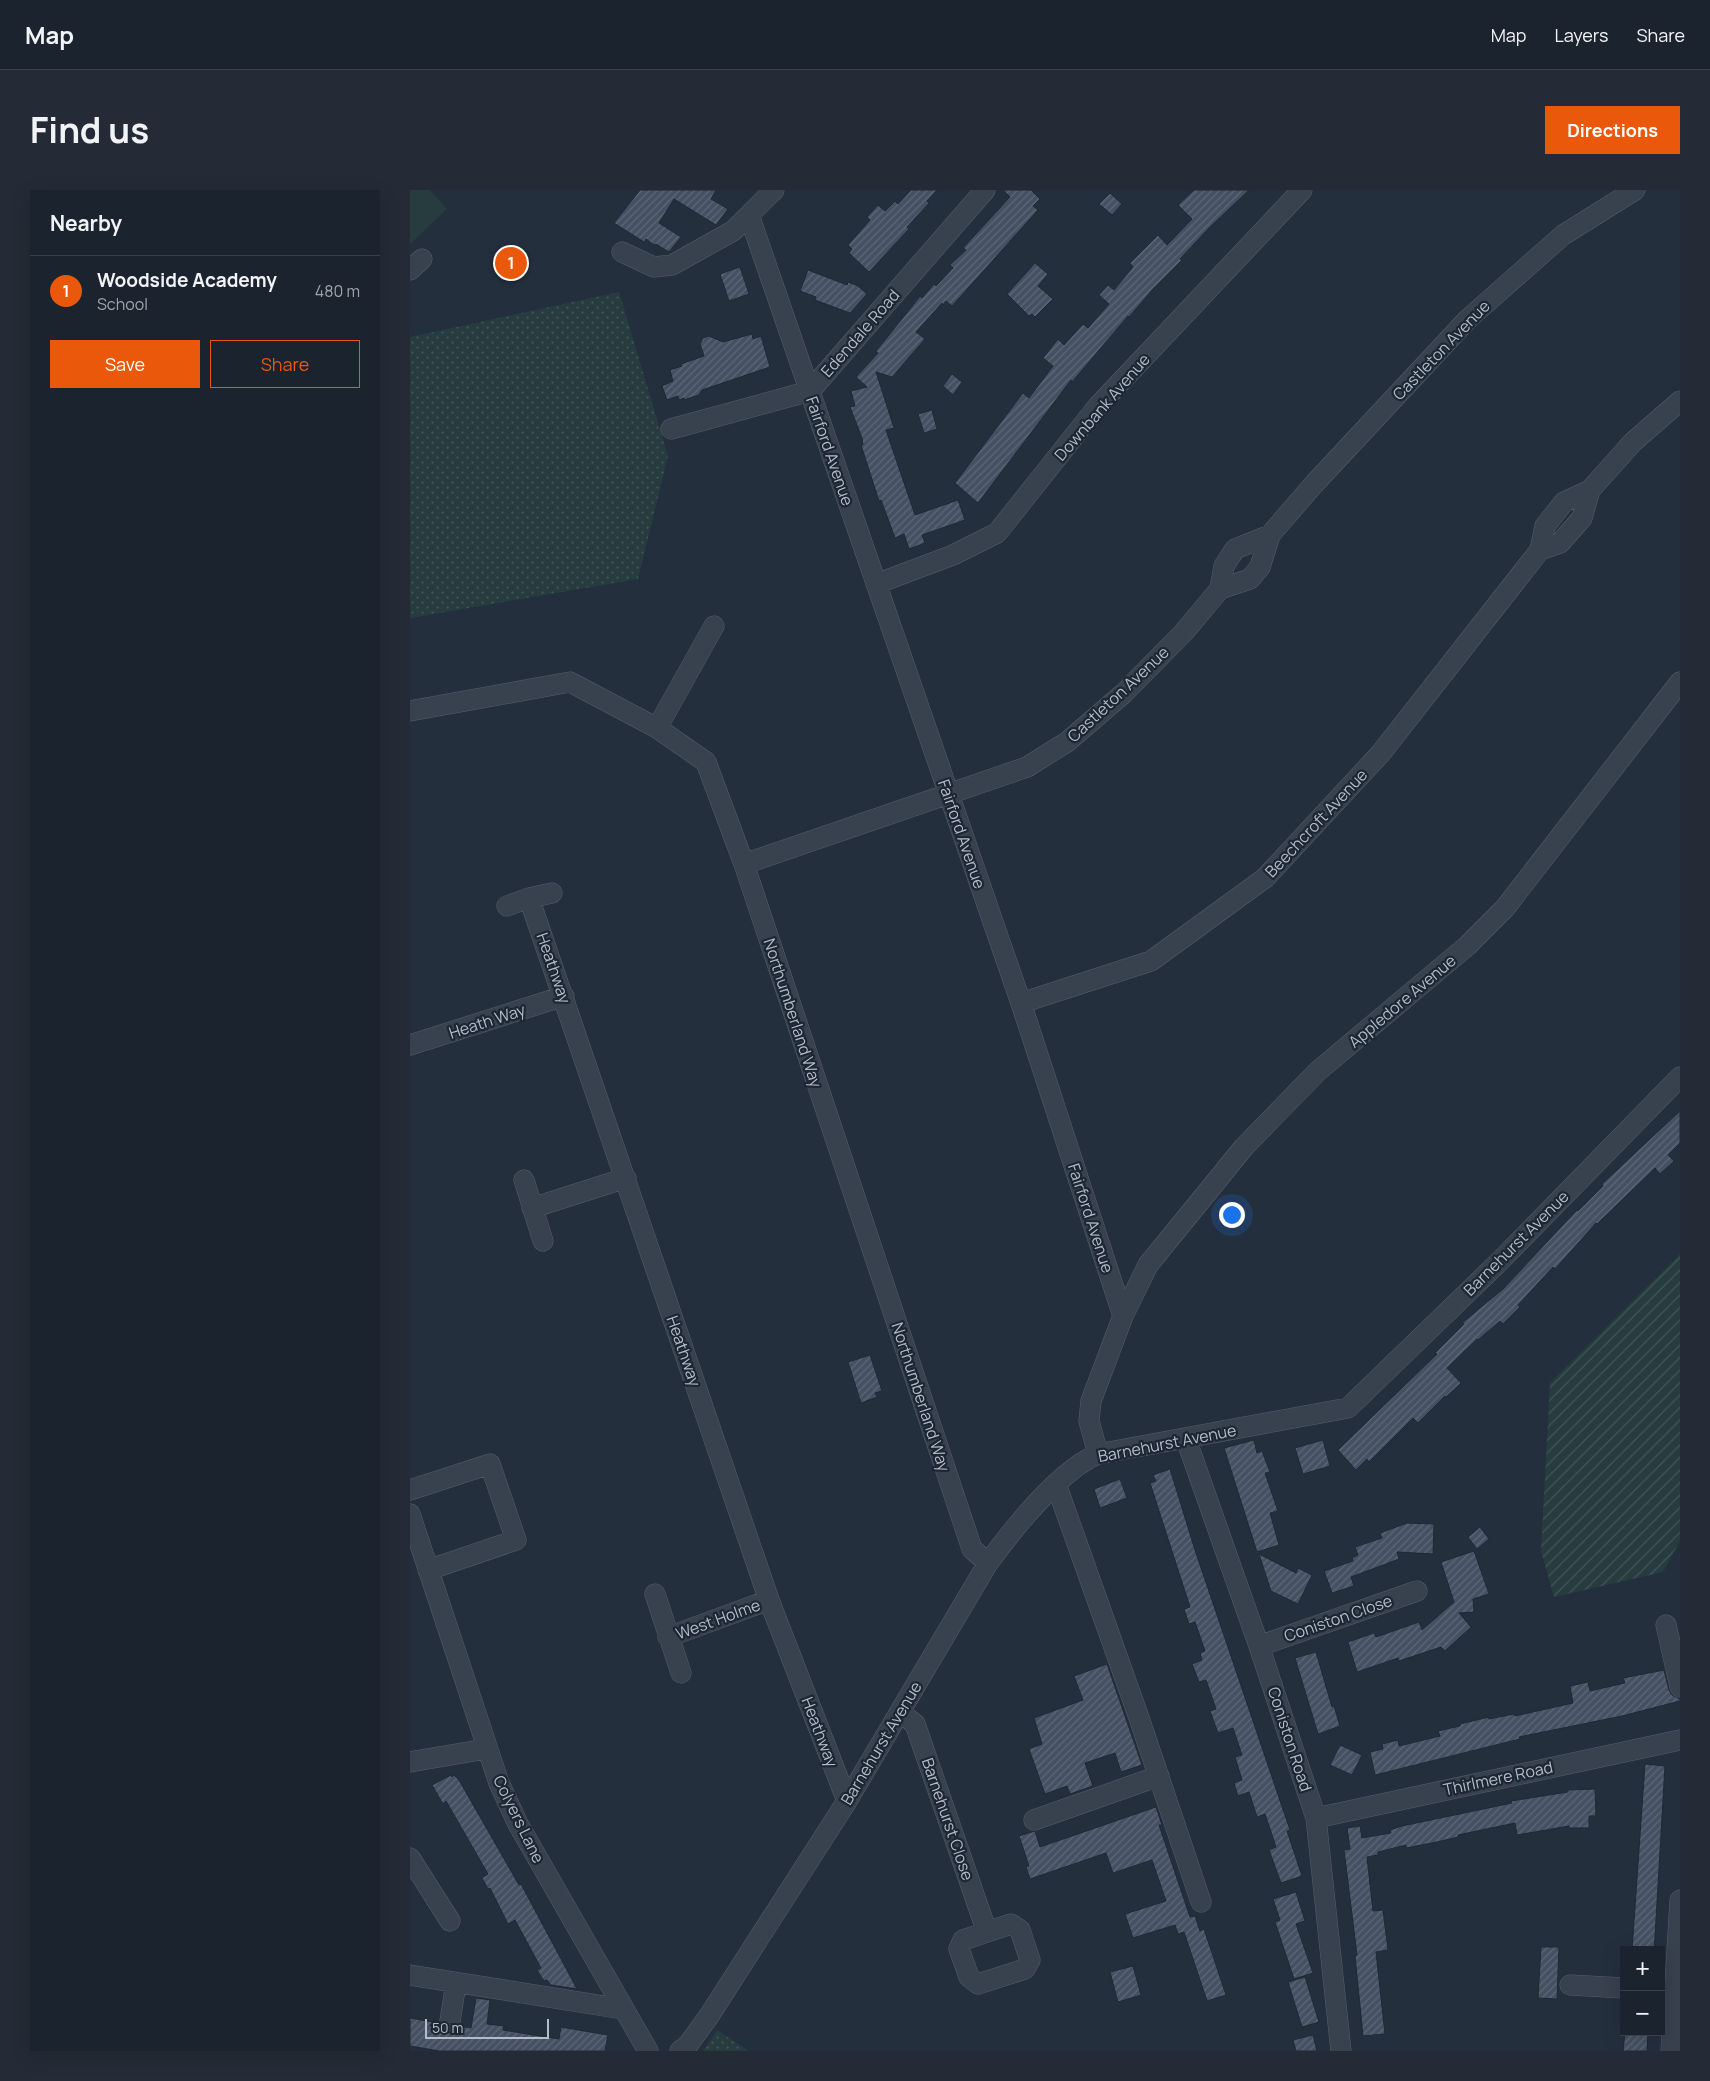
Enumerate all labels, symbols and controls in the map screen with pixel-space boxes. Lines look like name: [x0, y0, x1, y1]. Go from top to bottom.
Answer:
text: Map: [25, 18, 74, 51]
text: Map: [1491, 23, 1526, 47]
text: Layers: [1554, 23, 1608, 47]
text: Share: [1636, 23, 1685, 47]
text: Find us: [30, 106, 149, 154]
button: Directions: [1545, 106, 1680, 154]
text: Nearby: [50, 209, 122, 237]
pin: 1: [495, 244, 527, 282]
text: Woodside Academy: [97, 267, 277, 293]
text: 1: [62, 280, 70, 302]
text: 480 m: [315, 280, 360, 302]
street label: Edendale Road: [816, 284, 904, 382]
text: School: [97, 293, 148, 315]
street label: Castleton Avenue: [1387, 295, 1495, 405]
button: Save: [50, 340, 200, 388]
button: Share: [210, 340, 360, 388]
street label: Downbank Avenue: [1049, 349, 1155, 465]
street label: Fairford Avenue: [801, 394, 859, 508]
street label: Castleton Avenue: [1062, 641, 1174, 747]
street label: Beechcroft Avenue: [1260, 764, 1372, 882]
street label: Fairford Avenue: [933, 777, 991, 891]
street label: Heathway: [532, 930, 577, 1007]
street label: Northumberland Way: [758, 936, 828, 1091]
street label: Appledore Avenue: [1344, 949, 1460, 1053]
street label: Heath Way: [446, 998, 529, 1044]
street label: Fairford Avenue: [1063, 1160, 1119, 1276]
street label: Barnehurst Avenue: [1459, 1186, 1573, 1300]
your location: [1219, 1202, 1245, 1228]
street label: Heathway: [662, 1313, 707, 1390]
street label: Northumberland Way: [886, 1320, 956, 1475]
street label: Barnehurst Avenue: [1096, 1419, 1238, 1467]
street label: Coniston Close: [1281, 1589, 1395, 1647]
street label: West Holme: [673, 1594, 763, 1644]
street label: Barnehurst Avenue: [835, 1677, 927, 1809]
street label: Coniston Road: [1263, 1684, 1317, 1794]
street label: Heathway: [797, 1694, 844, 1771]
street label: Barnehurst Close: [917, 1755, 979, 1883]
street label: Thirlmere Road: [1441, 1756, 1555, 1800]
street label: Colyers Lane: [488, 1771, 550, 1867]
map controls: [1620, 1946, 1665, 2036]
button: +: [1620, 1946, 1665, 1991]
button: −: [1620, 1991, 1665, 2036]
scale bar: [425, 2016, 549, 2039]
text: 50 m: [432, 2018, 463, 2037]

